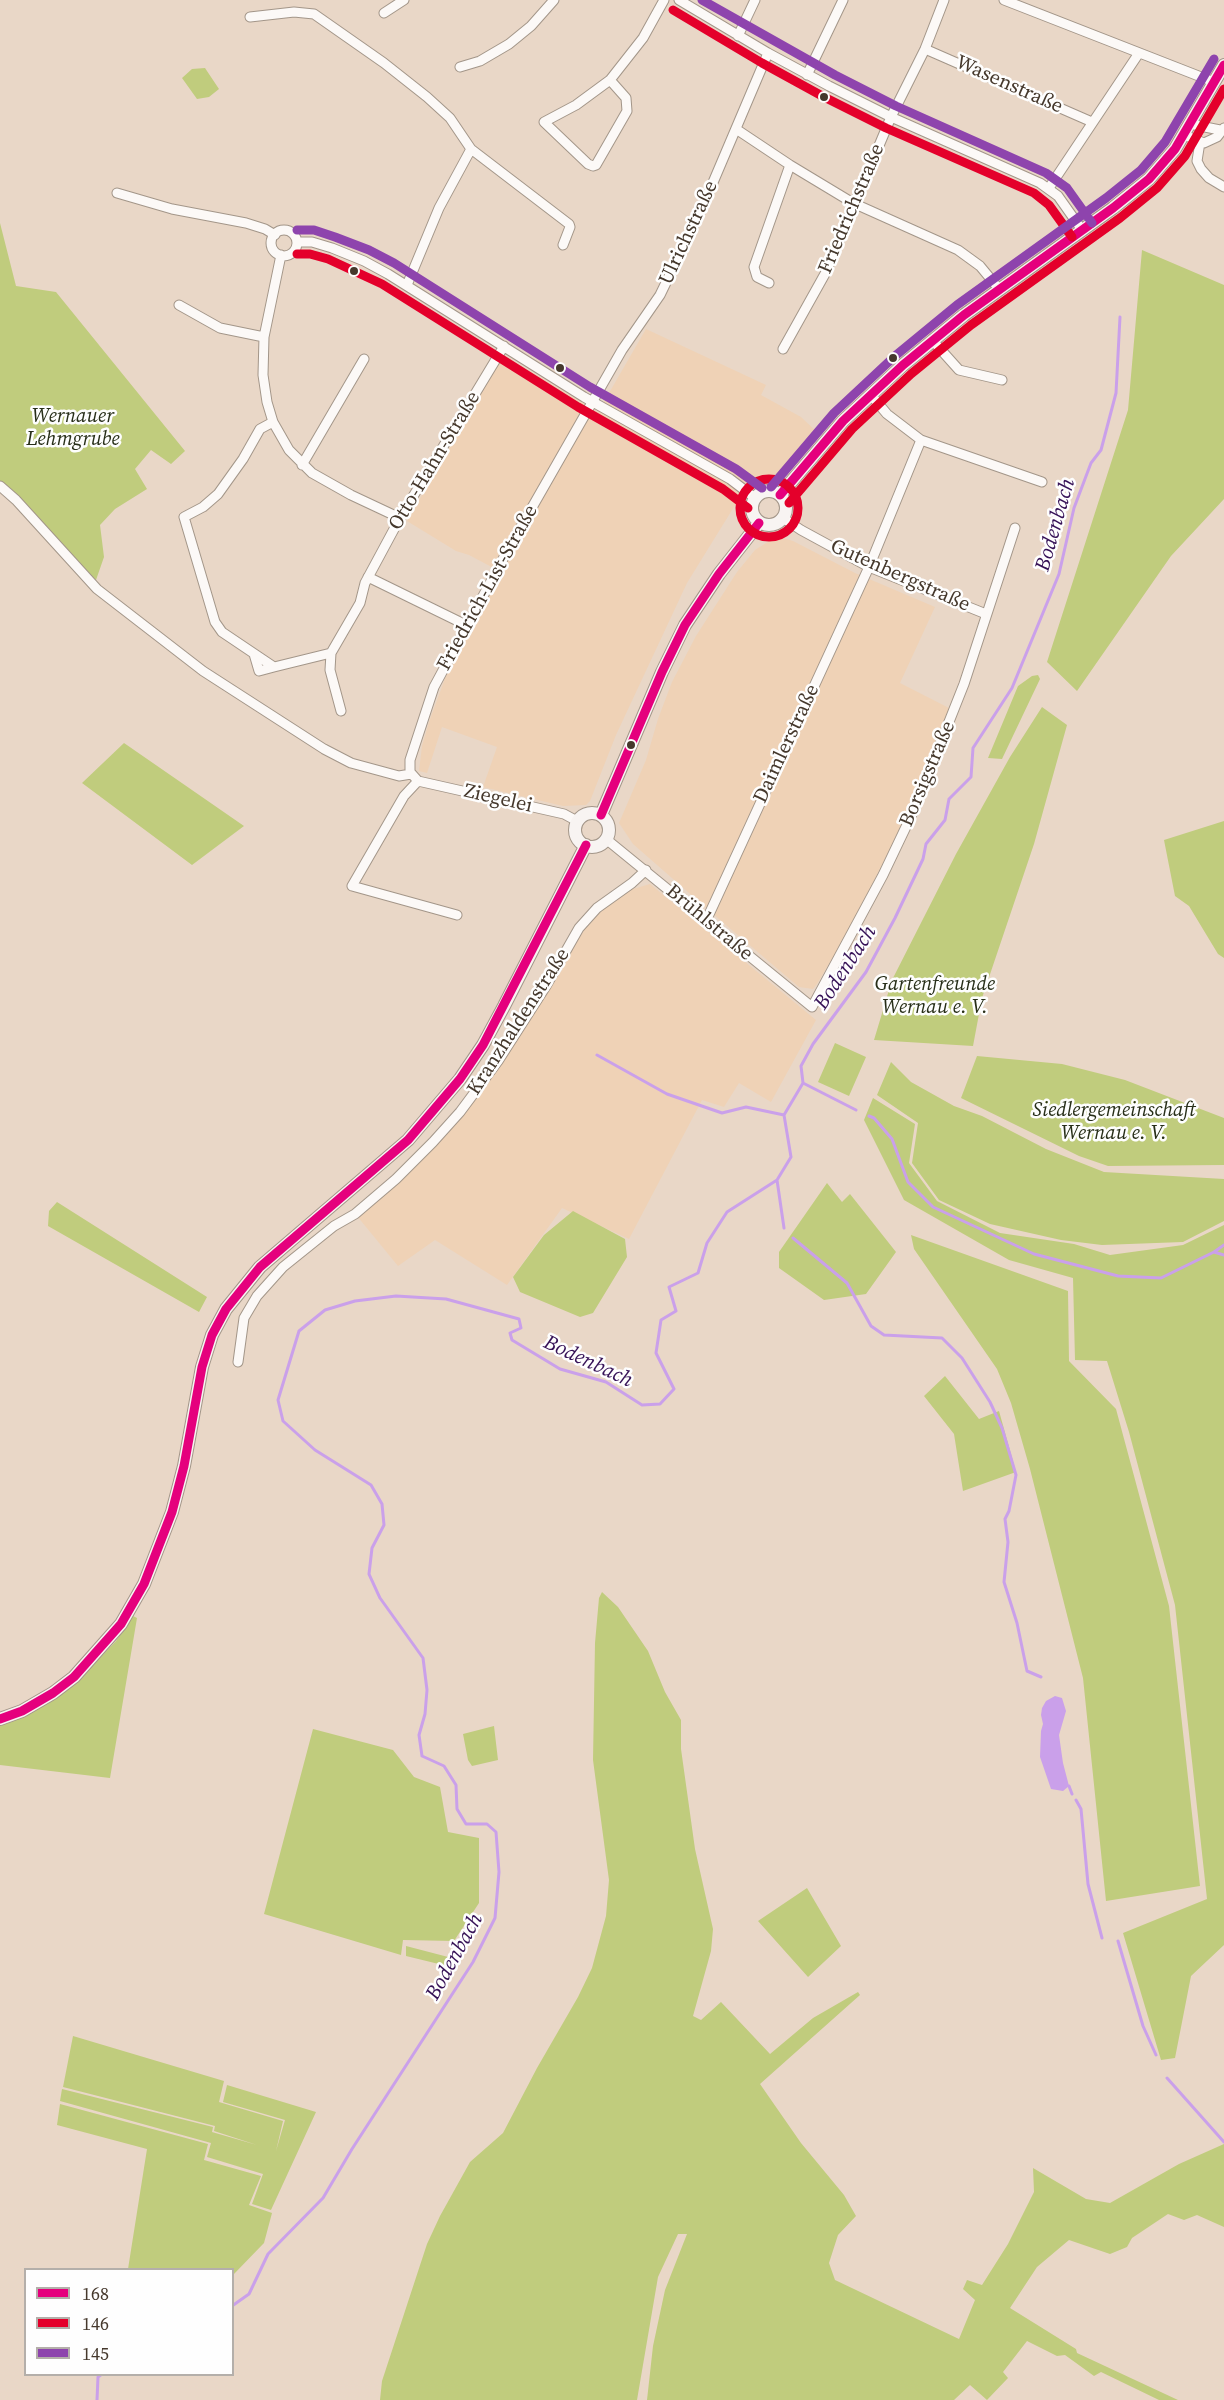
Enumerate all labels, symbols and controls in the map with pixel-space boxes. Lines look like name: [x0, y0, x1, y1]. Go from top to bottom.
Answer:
street label: Wasenstraße: [952, 51, 1066, 119]
unlabelled marker: [818, 91, 830, 103]
street label: Friedrichstraße: [814, 140, 890, 278]
street label: Ulrichstraße: [654, 177, 724, 289]
unlabelled marker: [348, 265, 360, 277]
unlabelled marker: [887, 352, 899, 364]
unlabelled marker: [554, 362, 566, 374]
street label: Otto-Hahn-Straße: [384, 387, 486, 535]
park label: Wernauer Lehmgrube: [26, 405, 120, 452]
water label: Bodenbach: [1031, 476, 1081, 574]
street label: Friedrich-List-Straße: [433, 501, 543, 675]
street label: Gutenbergstraße: [827, 535, 973, 617]
street label: Daimlerstraße: [749, 681, 825, 807]
street label: Borsigstraße: [895, 718, 961, 830]
unlabelled marker: [625, 739, 637, 751]
street label: Ziegelei: [461, 779, 535, 819]
street label: Brühlstraße: [661, 880, 757, 966]
water label: Bodenbach: [810, 921, 882, 1015]
street label: Kranzhaldenstraße: [463, 944, 575, 1100]
park label: Gartenfreunde Wernau e. V.: [875, 973, 995, 1020]
park label: Siedlergemeinschaft Wernau e. V.: [1032, 1099, 1196, 1146]
water label: Bodenbach: [540, 1330, 636, 1394]
water label: Bodenbach: [421, 1909, 489, 2005]
legend: [24, 2268, 234, 2376]
text: 168: [82, 2281, 109, 2306]
text: 146: [82, 2311, 109, 2336]
text: 145: [82, 2341, 109, 2366]

